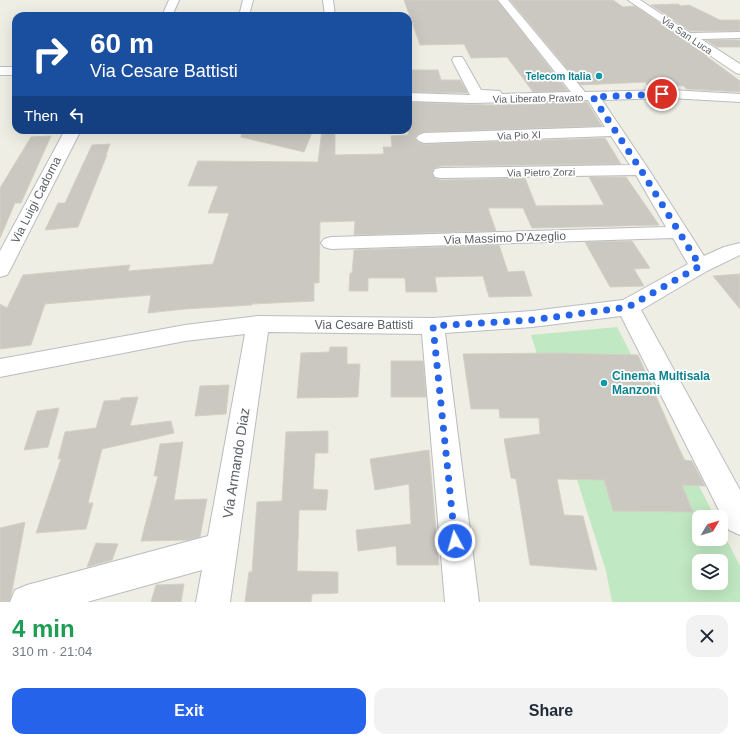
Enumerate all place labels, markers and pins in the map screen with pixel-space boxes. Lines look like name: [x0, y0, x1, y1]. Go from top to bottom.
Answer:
place label: Telecom Italia: [526, 71, 591, 82]
marker: Telecom Italia: [594, 71, 604, 81]
pin: [645, 77, 679, 111]
place label: Cinema Multisala Manzoni: [612, 369, 710, 397]
marker: Cinema Multisala Manzoni: [599, 378, 609, 388]

